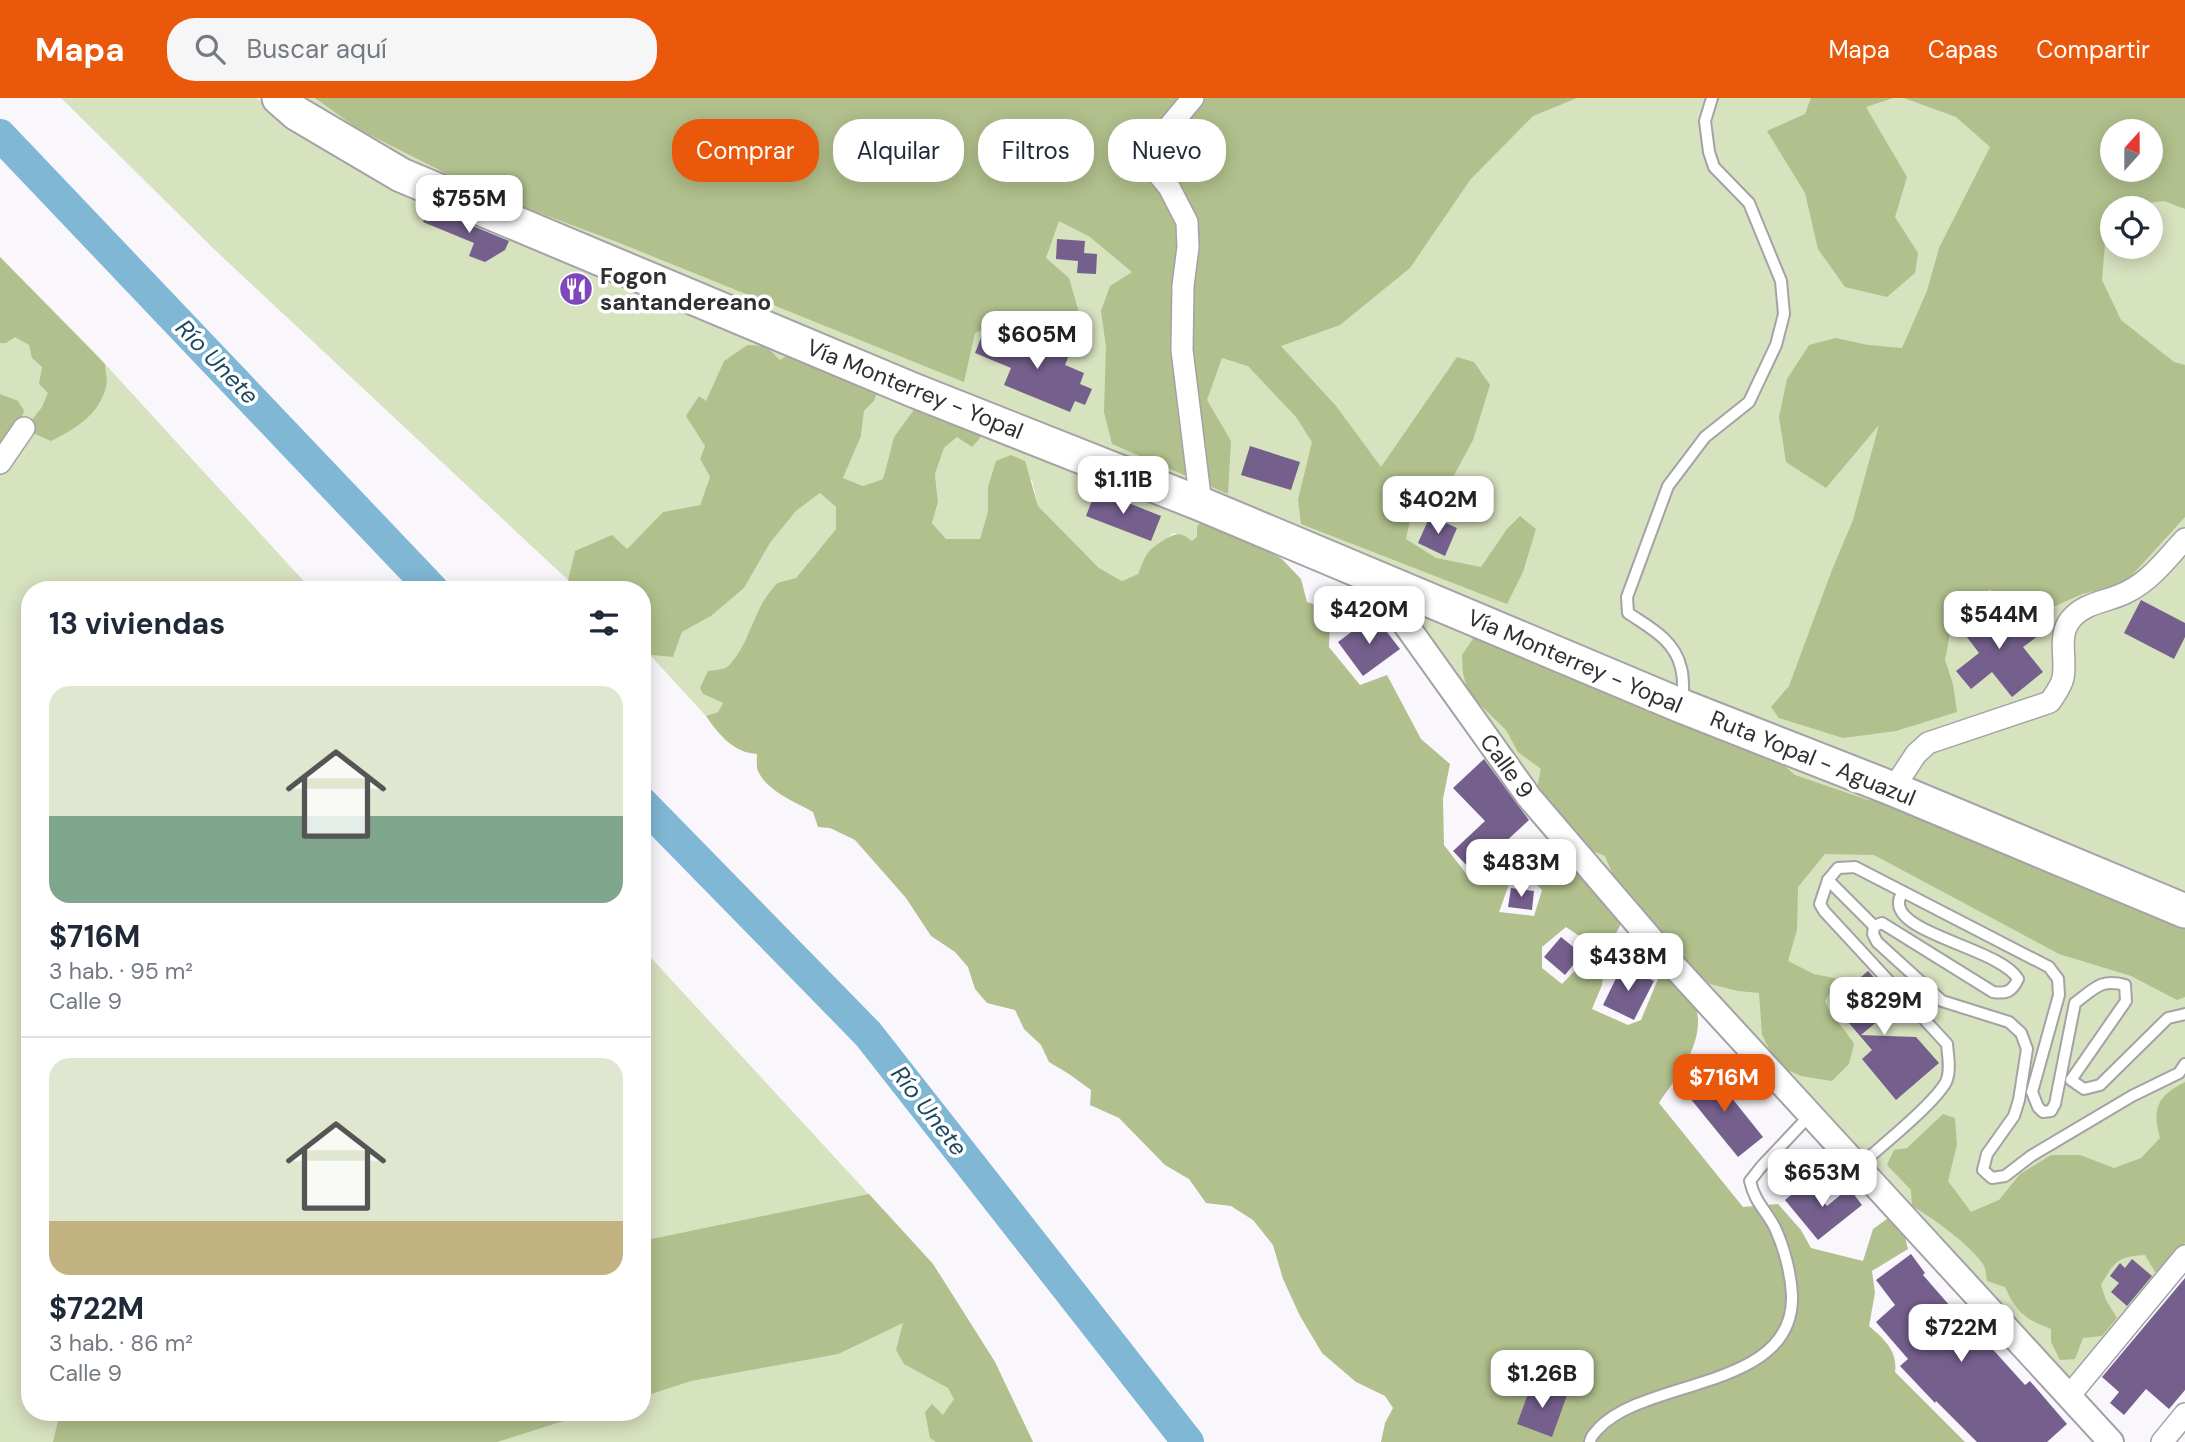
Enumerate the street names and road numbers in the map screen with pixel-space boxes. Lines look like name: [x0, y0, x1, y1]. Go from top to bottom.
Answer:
street label: Vía Monterrey - Yopal: [802, 332, 1028, 446]
street label: Vía Monterrey - Yopal: [1463, 602, 1687, 720]
street label: Ruta Yopal - Aguazul: [1706, 703, 1920, 813]
street label: Calle 9: [1473, 728, 1541, 804]

